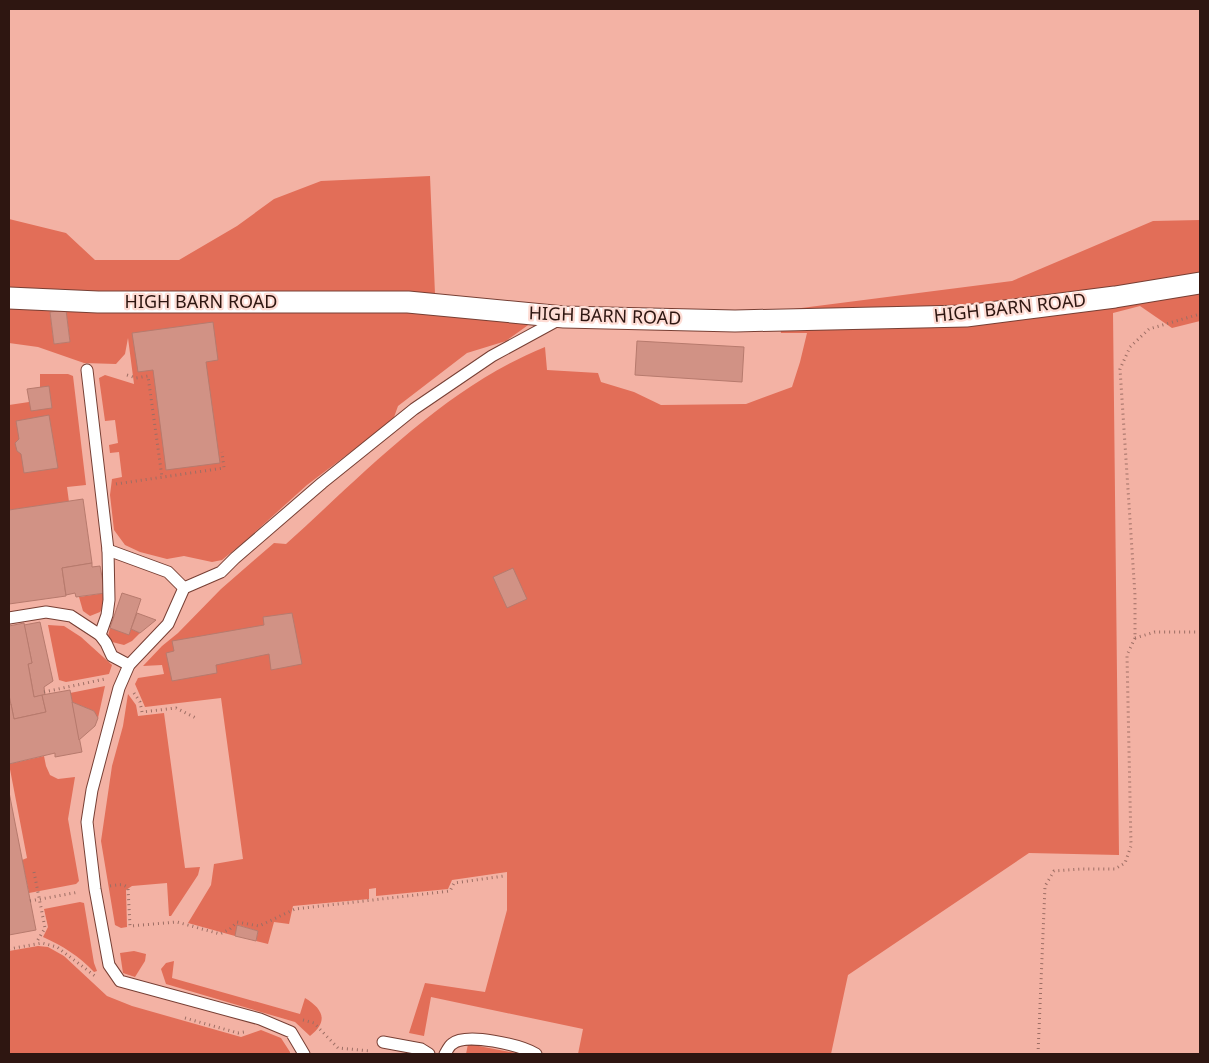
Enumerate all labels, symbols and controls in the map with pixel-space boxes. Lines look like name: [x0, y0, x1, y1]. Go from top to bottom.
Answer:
street label: HIGH BARN ROAD: [933, 287, 1087, 327]
street label: HIGH BARN ROAD: [125, 289, 277, 313]
street label: HIGH BARN ROAD: [528, 300, 682, 330]

